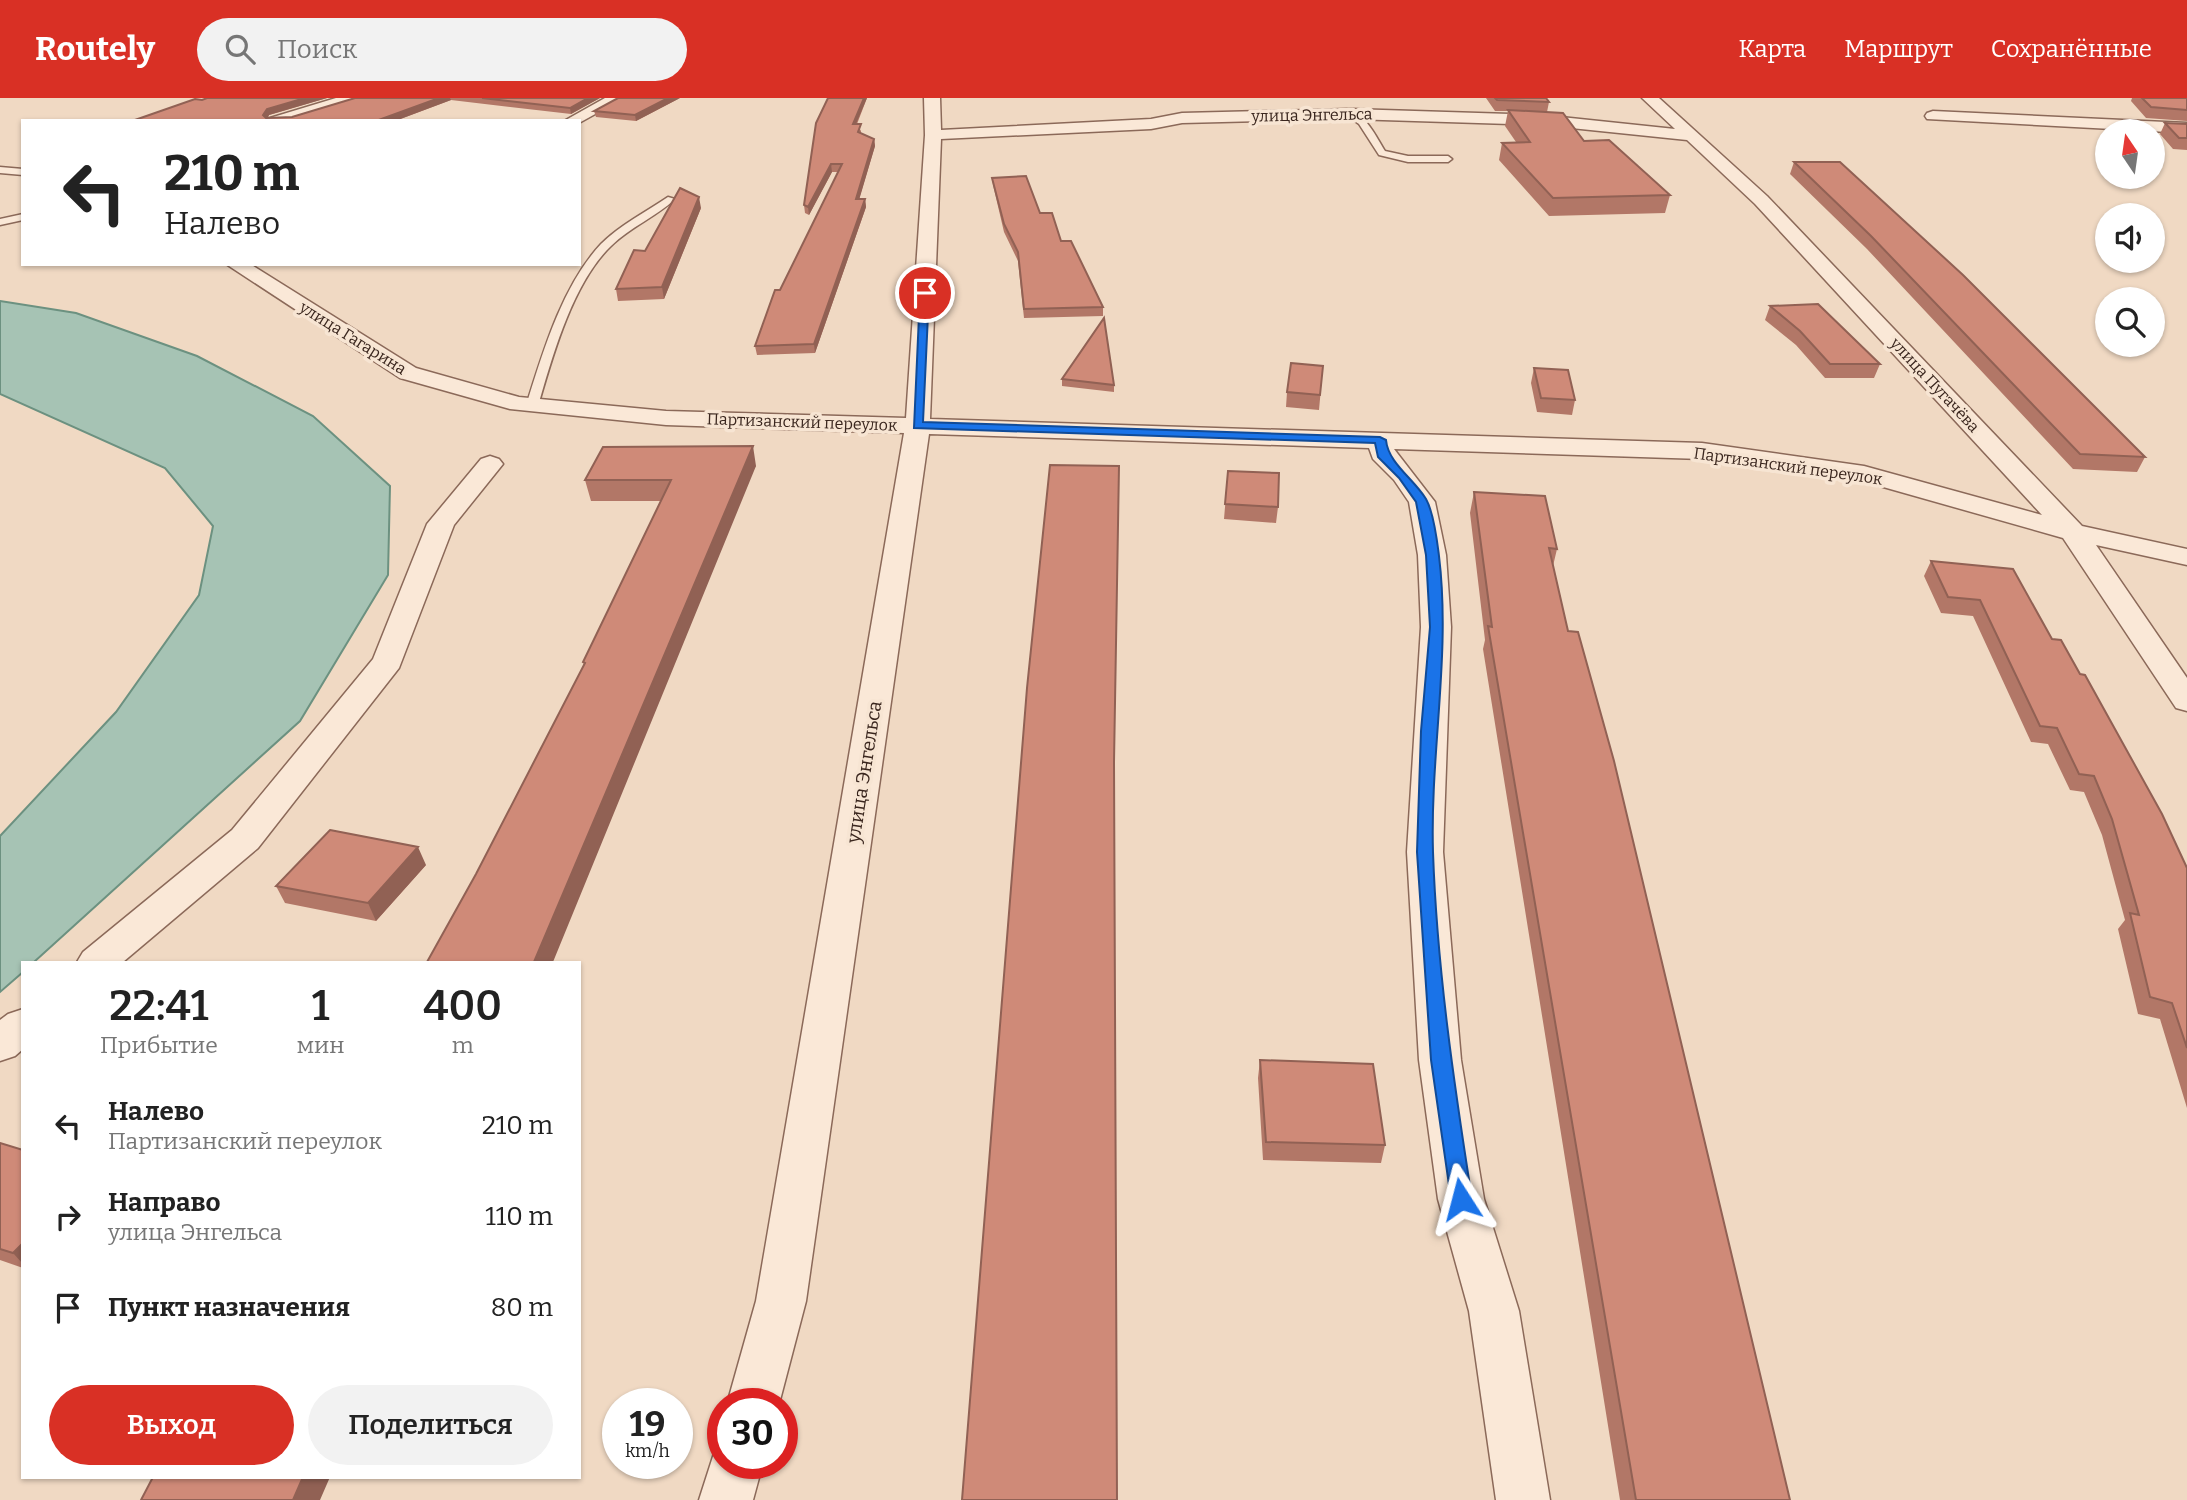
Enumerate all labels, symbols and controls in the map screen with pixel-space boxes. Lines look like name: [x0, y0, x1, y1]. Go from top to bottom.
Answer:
search box: [197, 18, 687, 81]
text: Routely: [35, 29, 155, 69]
icon: search: [221, 30, 259, 68]
text: Поиск: [277, 34, 357, 65]
text: Карта: [1738, 35, 1806, 63]
text: Маршрут: [1844, 35, 1953, 63]
text: Сохранённые: [1991, 35, 2152, 63]
street label: улица Энгельса: [1250, 104, 1373, 126]
north arrow: [2095, 119, 2165, 189]
map controls: [2095, 119, 2165, 357]
text: 210 m: [164, 144, 299, 203]
icon: left: [49, 147, 140, 238]
button: sound: [2095, 203, 2165, 273]
text: Налево: [164, 204, 280, 242]
pin: [895, 263, 955, 323]
icon: arrive: [906, 274, 944, 312]
button: search: [2095, 287, 2165, 357]
street label: улица Гагарина: [295, 297, 410, 379]
street label: улица Пугачёва: [1886, 333, 1984, 436]
street label: Партизанский переулок: [706, 409, 898, 435]
street label: Партизанский переулок: [1692, 443, 1884, 489]
street label: улица Энгельса: [841, 699, 887, 846]
text: 22:41: [109, 981, 208, 1031]
text: 1: [312, 981, 329, 1031]
text: 400: [423, 981, 502, 1031]
text: Прибытие: [100, 1031, 218, 1059]
text: мин: [297, 1031, 344, 1059]
text: m: [452, 1031, 474, 1059]
text: Налево: [108, 1096, 204, 1127]
icon: left: [49, 1107, 87, 1145]
text: 210 m: [482, 1110, 553, 1141]
text: Партизанский переулок: [108, 1127, 382, 1155]
position arrow: [1424, 1162, 1498, 1236]
text: Направо: [108, 1187, 221, 1218]
icon: right: [49, 1198, 87, 1236]
text: 110 m: [485, 1201, 553, 1232]
text: улица Энгельса: [108, 1218, 282, 1246]
icon: arrive: [49, 1289, 87, 1327]
text: Пункт назначения: [108, 1292, 350, 1323]
text: 80 m: [491, 1292, 553, 1323]
button: Выход: [49, 1385, 294, 1465]
button: Поделиться: [308, 1385, 553, 1465]
speed limit sign: 30: [707, 1388, 798, 1479]
text: 19: [630, 1403, 665, 1445]
text: km/h: [625, 1440, 670, 1462]

